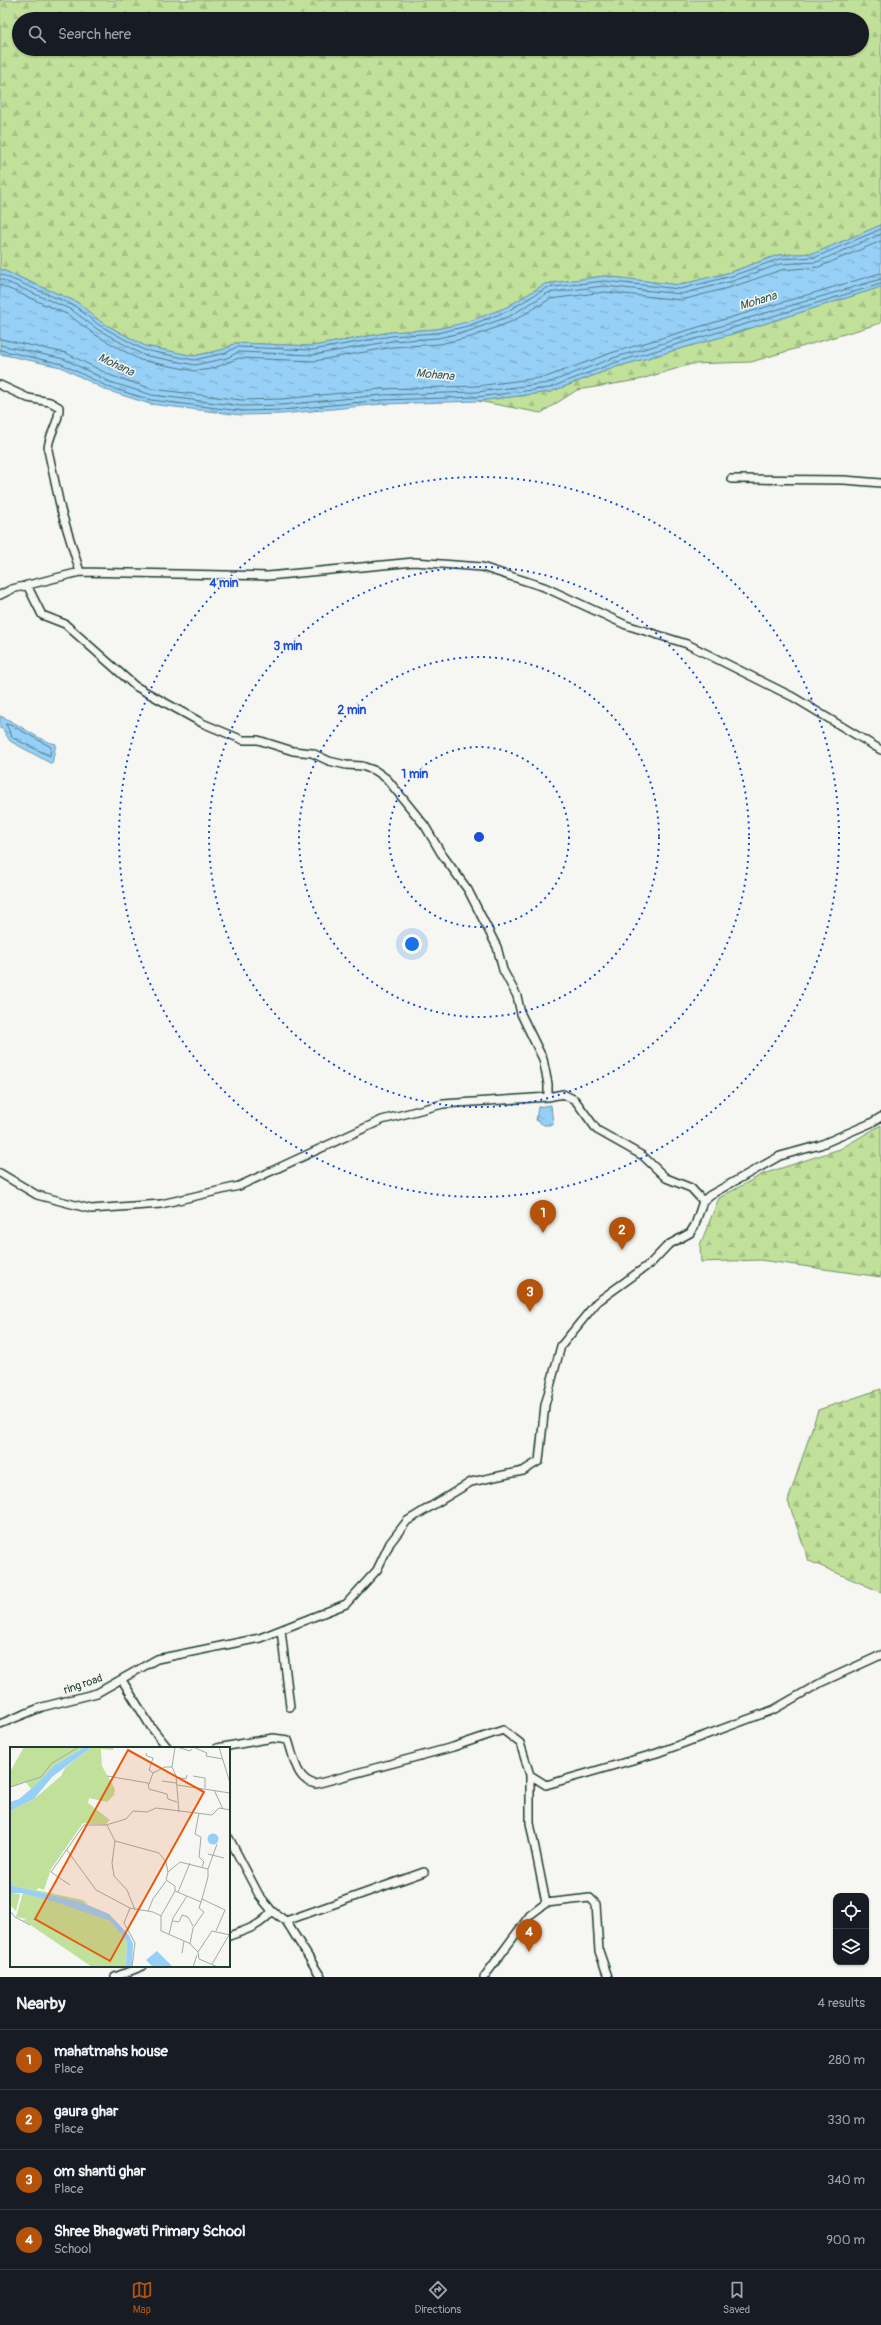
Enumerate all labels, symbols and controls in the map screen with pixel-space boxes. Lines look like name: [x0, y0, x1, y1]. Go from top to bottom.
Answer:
search box: [12, 12, 869, 56]
icon: search: [26, 23, 48, 45]
text: Search here: [58, 25, 131, 44]
water label: Mohana: [737, 288, 780, 314]
water label: Mohana: [95, 350, 138, 380]
water label: Mohana: [415, 366, 456, 384]
text: 4 min: [208, 576, 239, 591]
text: 3 min: [274, 639, 303, 654]
text: 2 min: [338, 703, 367, 718]
text: 1 min: [402, 767, 429, 782]
centre of rings: [472, 830, 486, 844]
your location: [402, 934, 422, 954]
pin: 1: [530, 1200, 556, 1233]
pin: 2: [609, 1217, 635, 1250]
pin: 3: [517, 1279, 543, 1312]
street label: ring road: [62, 1671, 104, 1697]
inset map: [10, 1747, 230, 1967]
map controls: [833, 1893, 869, 1965]
button: locate: [833, 1893, 869, 1929]
pin: 4: [516, 1919, 542, 1952]
button: layers: [833, 1929, 869, 1965]
text: Nearby: [16, 1993, 65, 2014]
text: 4 results: [818, 1995, 865, 2011]
text: mahatmahs house: [54, 2042, 168, 2061]
text: 1: [26, 2052, 32, 2068]
text: 280 m: [828, 2052, 865, 2068]
text: Place: [54, 2061, 83, 2077]
text: gaura ghar: [54, 2102, 118, 2121]
text: 2: [25, 2112, 33, 2128]
text: 330 m: [827, 2112, 865, 2128]
text: Place: [54, 2121, 83, 2137]
text: om shanti ghar: [54, 2162, 146, 2181]
text: 3: [25, 2172, 33, 2188]
text: 340 m: [827, 2172, 865, 2188]
text: Place: [54, 2181, 83, 2197]
text: Shree Bhagwati Primary School: [54, 2222, 246, 2241]
text: 4: [25, 2232, 33, 2248]
text: 900 m: [826, 2232, 865, 2248]
text: School: [54, 2241, 91, 2257]
tab: Map: [131, 2279, 153, 2316]
tab: Directions: [415, 2279, 461, 2316]
tab: Saved: [723, 2279, 750, 2316]

